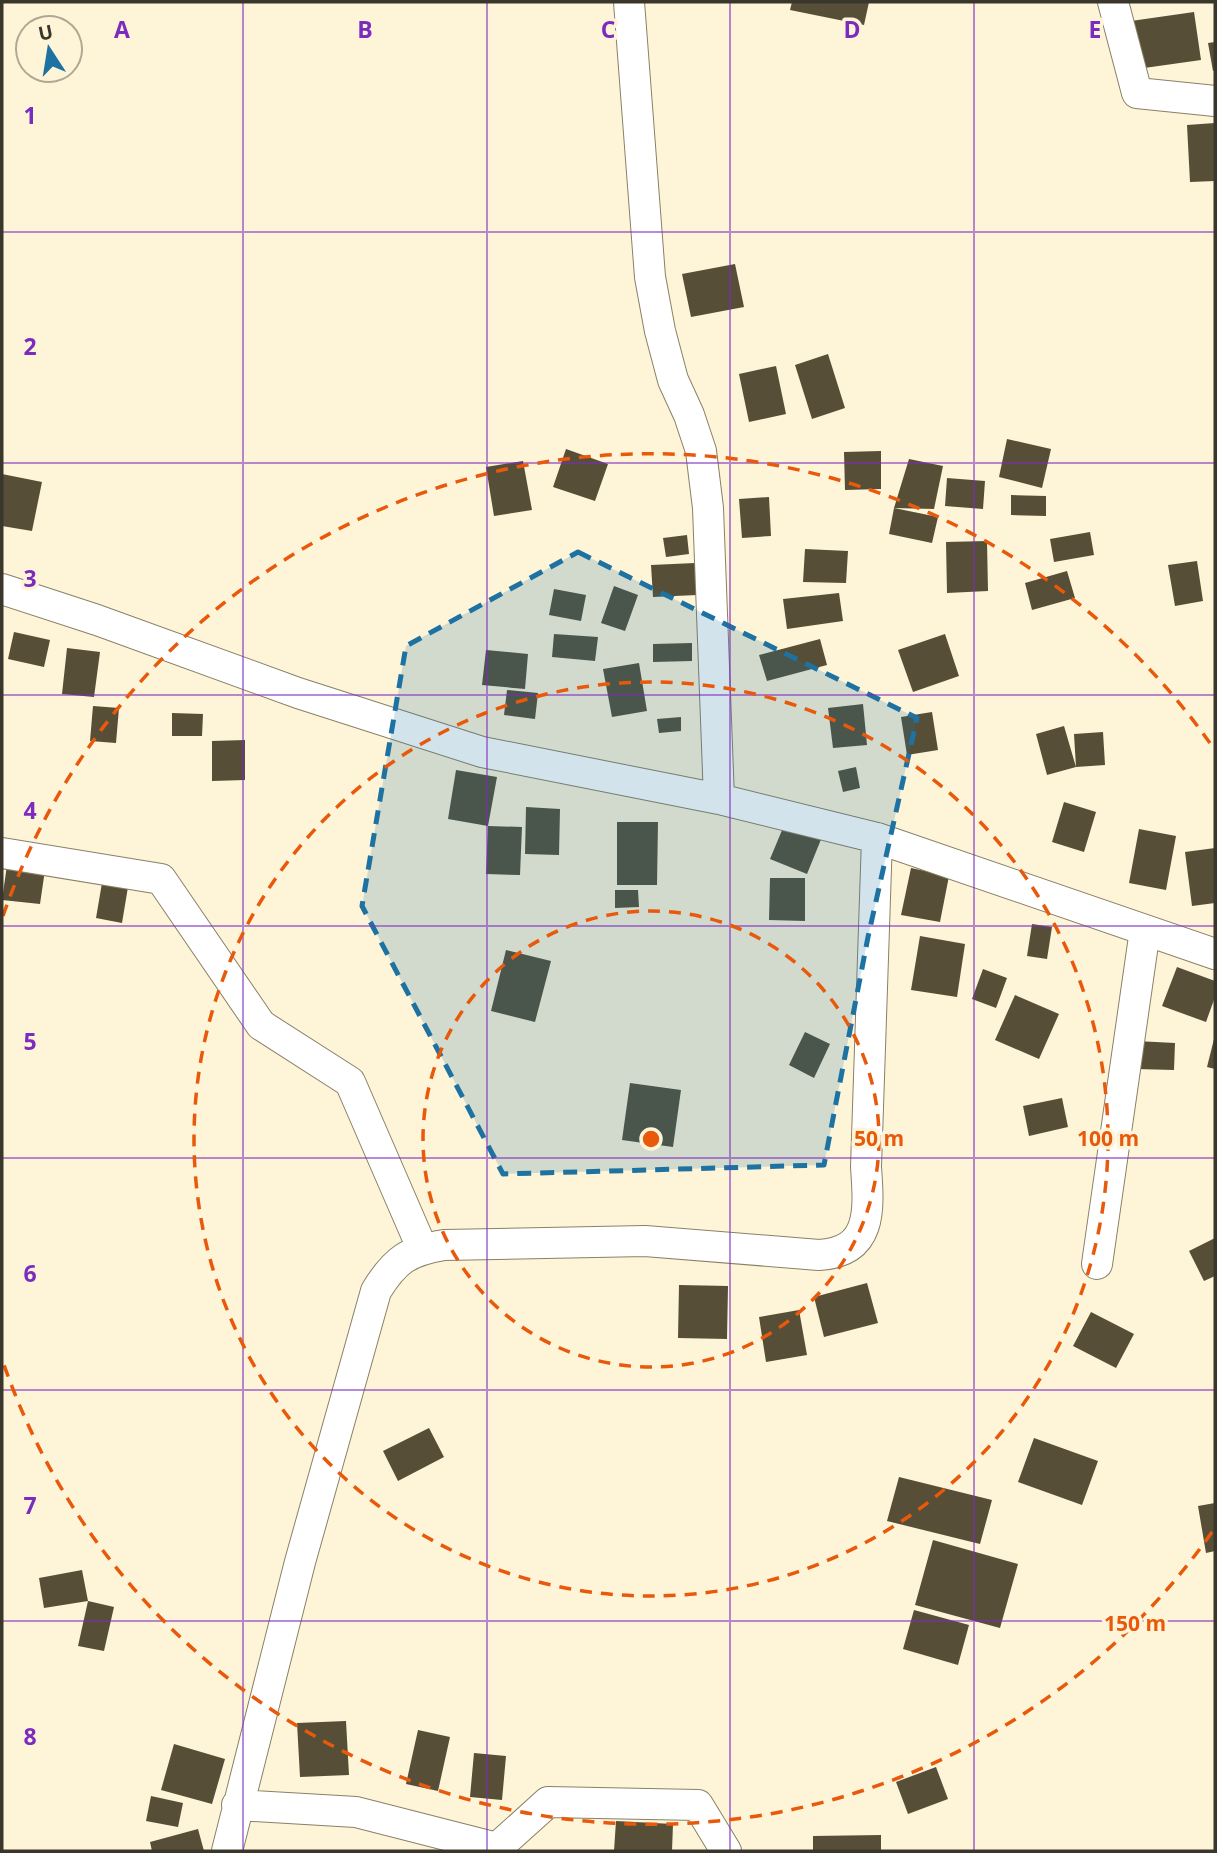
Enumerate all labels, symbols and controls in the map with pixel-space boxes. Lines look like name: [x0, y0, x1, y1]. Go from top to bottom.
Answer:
text: A: [114, 13, 130, 45]
text: B: [357, 13, 373, 45]
text: C: [601, 13, 615, 45]
text: D: [843, 13, 861, 45]
text: E: [1089, 13, 1101, 45]
north arrow: [14, 14, 84, 84]
text: U: [36, 18, 55, 47]
text: 1: [23, 99, 37, 131]
text: 2: [23, 330, 37, 362]
text: 3: [23, 562, 37, 594]
text: 4: [23, 794, 37, 826]
text: 5: [23, 1025, 37, 1057]
text: 50 m: [854, 1124, 904, 1152]
text: 100 m: [1077, 1124, 1139, 1152]
centre of rings: [639, 1127, 663, 1151]
text: 6: [23, 1257, 37, 1289]
text: 7: [23, 1489, 37, 1521]
text: 150 m: [1104, 1609, 1166, 1637]
text: 8: [23, 1720, 37, 1752]

